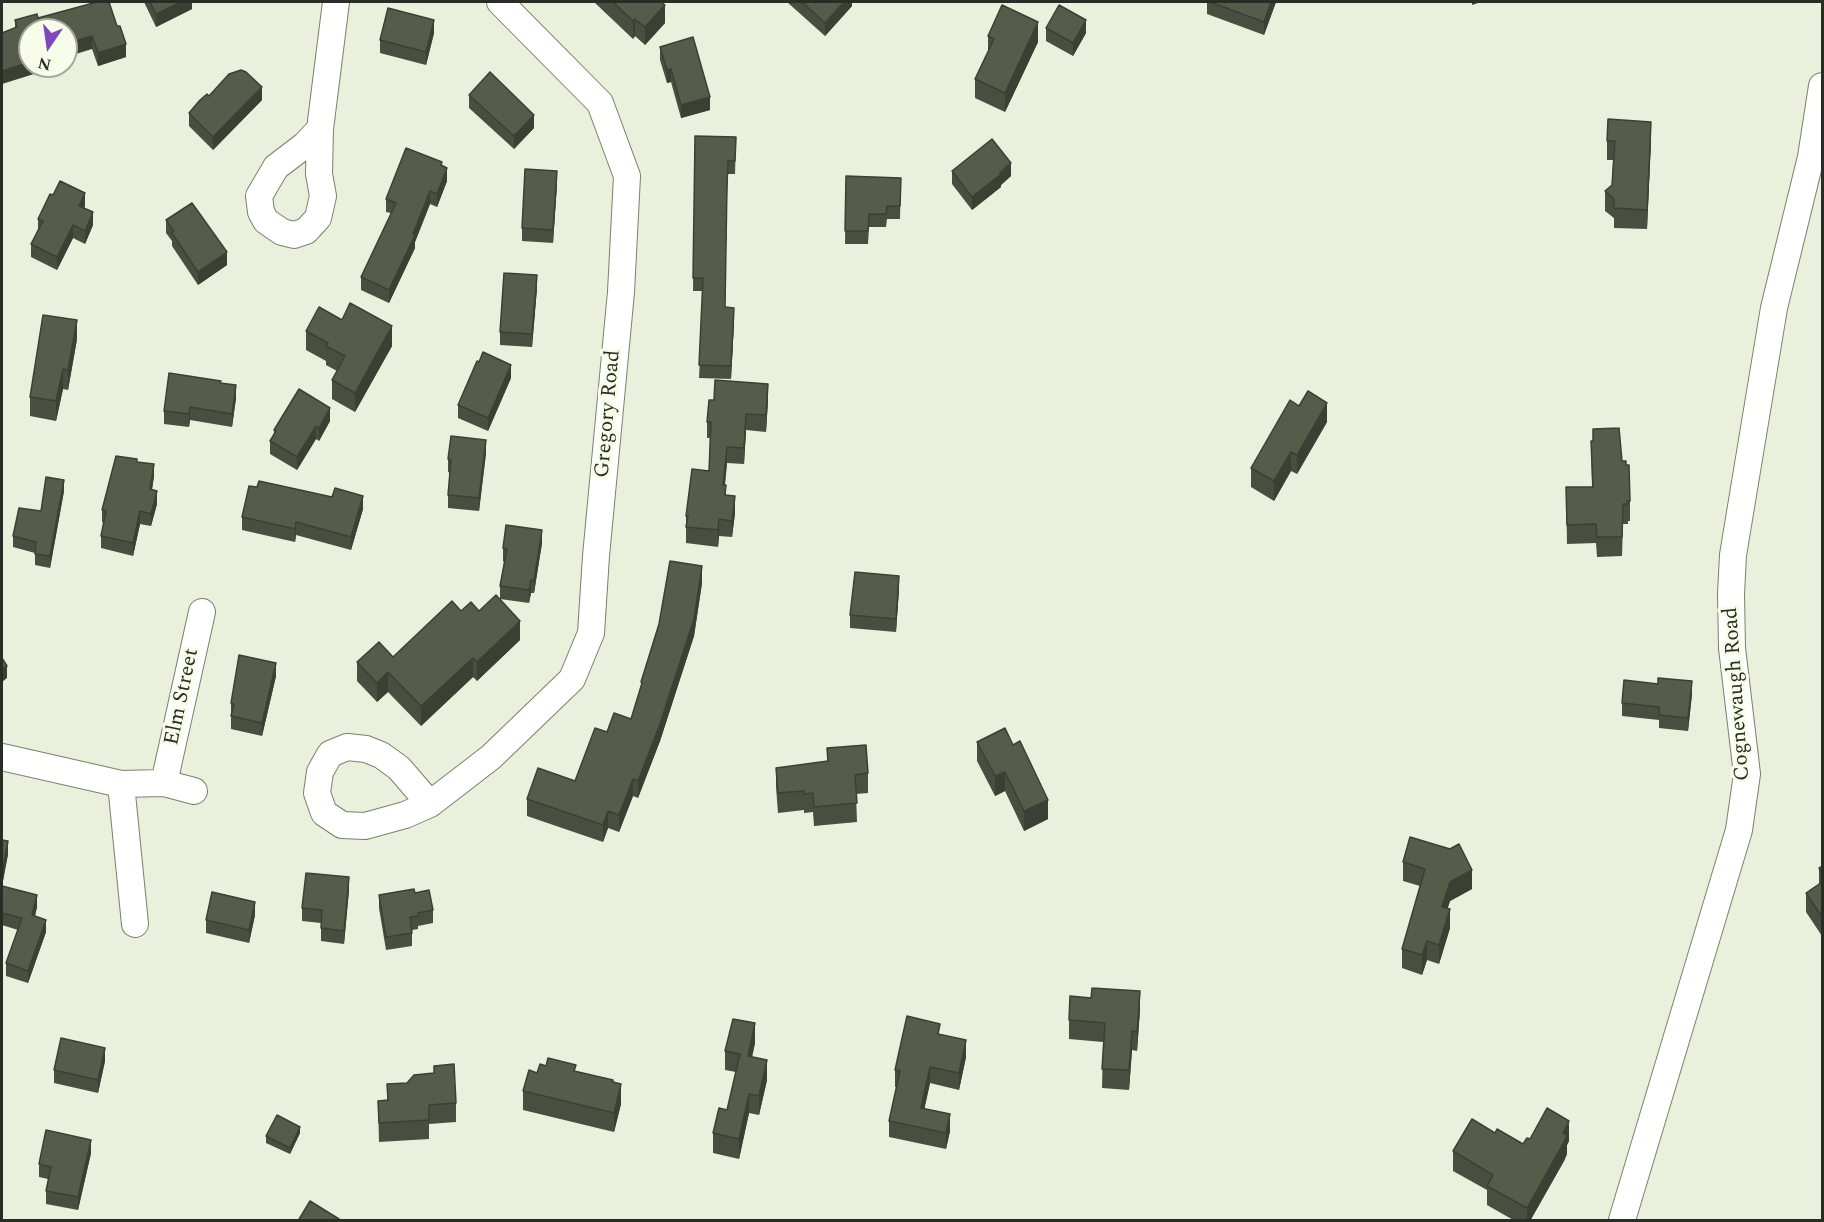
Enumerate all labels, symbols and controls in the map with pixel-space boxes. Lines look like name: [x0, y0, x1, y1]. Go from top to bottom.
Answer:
north arrow: [18, 18, 78, 78]
text: N: [35, 50, 53, 77]
street label: Gregory Road: [591, 349, 627, 479]
street label: Cognewaugh Road: [1719, 606, 1757, 782]
street label: Elm Street: [160, 646, 206, 748]

